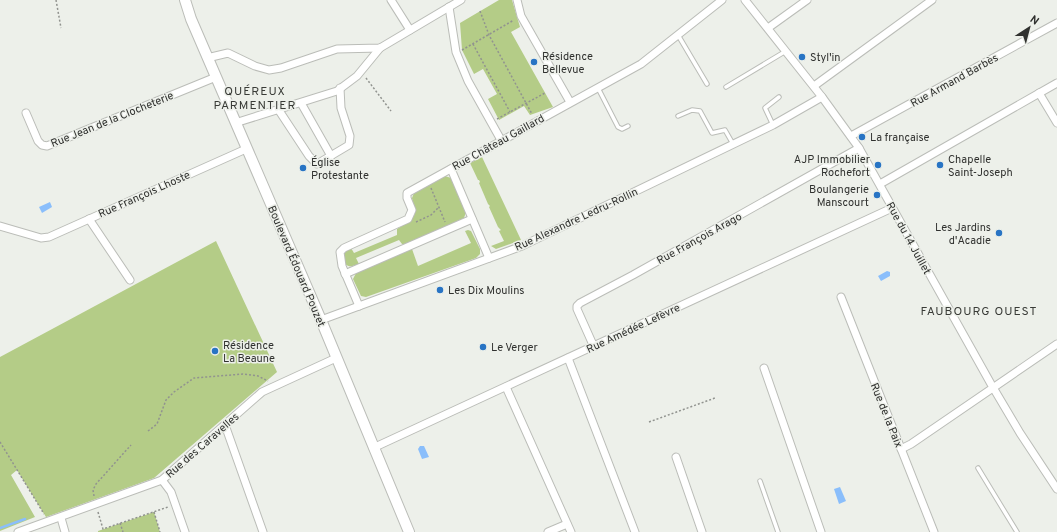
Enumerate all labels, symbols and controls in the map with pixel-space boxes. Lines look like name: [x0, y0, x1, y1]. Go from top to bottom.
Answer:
north arrow: [1009, 8, 1049, 48]
text: N: [1027, 13, 1042, 29]
place label: Résidence Bellevue: [542, 50, 593, 77]
place label: Styl'in: [810, 51, 840, 65]
street label: Rue Armand Barbès: [908, 51, 1001, 111]
marker: Styl'in: [797, 52, 807, 62]
marker: Résidence Bellevue: [529, 57, 539, 67]
district label: QUÉREUX PARMENTIER: [214, 84, 296, 114]
street label: Rue Jean de la Clocheterie: [49, 89, 176, 151]
street label: Rue Château Gaillard: [450, 112, 547, 174]
place label: La française: [870, 131, 930, 145]
marker: La française: [857, 132, 867, 142]
place label: AJP Immobilier Rochefort: [794, 153, 871, 180]
place label: Chapelle Saint-Joseph: [948, 153, 1013, 180]
place label: Église Protestante: [311, 155, 369, 183]
marker: AJP Immobilier Rochefort: [873, 160, 883, 170]
marker: Chapelle Saint-Joseph: [935, 160, 945, 170]
marker: Église Protestante: [298, 163, 308, 173]
street label: Rue François Lhoste: [96, 168, 193, 222]
place label: Boulangerie Manscourt: [809, 183, 869, 210]
street label: Rue Alexandre Ledru-Rollin: [512, 185, 640, 255]
marker: Boulangerie Manscourt: [872, 190, 882, 200]
street label: Rue du 14 Juillet: [882, 200, 934, 277]
street label: Boulevard Édouard Pouzet: [264, 203, 329, 329]
street label: Rue François Arago: [655, 210, 744, 268]
place label: Les Jardins d'Acadie: [935, 221, 991, 248]
marker: Les Jardins d'Acadie: [994, 228, 1004, 238]
place label: Les Dix Moulins: [448, 284, 525, 298]
marker: Les Dix Moulins: [435, 285, 445, 295]
street label: Rue Amédée Lefèvre: [584, 301, 683, 357]
district label: FAUBOURG OUEST: [921, 304, 1037, 320]
place label: Résidence La Beaune: [223, 339, 275, 366]
place label: Le Verger: [491, 341, 539, 355]
marker: Le Verger: [478, 342, 488, 352]
marker: Résidence La Beaune: [210, 346, 220, 356]
street label: Rue de la Paix: [867, 381, 906, 450]
street label: Rue des Caravelles: [163, 410, 242, 481]

